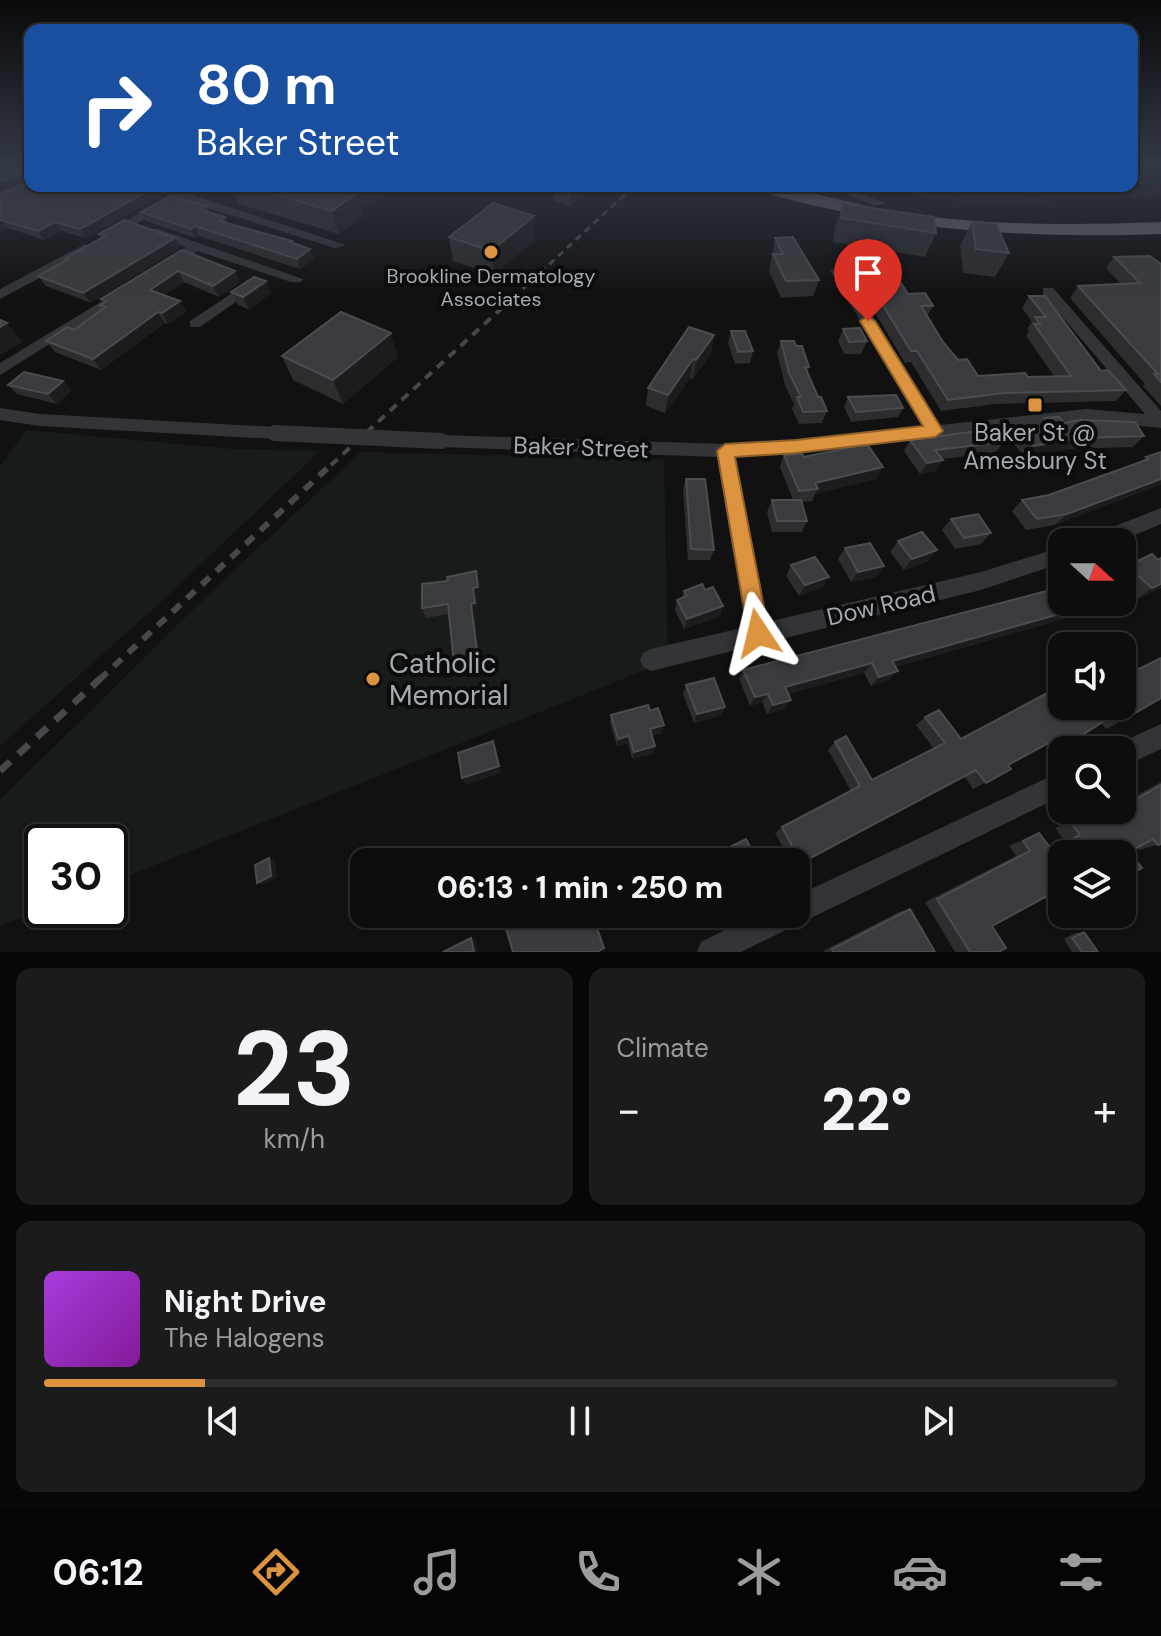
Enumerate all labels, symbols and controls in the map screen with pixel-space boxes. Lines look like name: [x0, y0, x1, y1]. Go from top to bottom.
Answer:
text: 80 m: [196, 48, 337, 121]
icon: right: [64, 56, 168, 160]
text: Baker Street: [196, 119, 400, 166]
pin: [834, 239, 902, 321]
marker: Brookline Dermatology Associates: [482, 243, 500, 261]
icon: arrive: [846, 251, 890, 295]
place label: Brookline Dermatology Associates: [387, 263, 595, 312]
marker: Baker St @ Amesbury St: [1026, 396, 1044, 414]
place label: Baker St @ Amesbury St: [963, 417, 1107, 476]
street label: Baker Street: [513, 429, 649, 465]
north arrow: [1048, 528, 1136, 616]
map controls: [1048, 528, 1136, 928]
street label: Dow Road: [824, 577, 938, 633]
position arrow: [716, 591, 800, 675]
button: sound: [1048, 632, 1136, 720]
place label: Catholic Memorial: [389, 645, 509, 714]
marker: Catholic Memorial: [364, 670, 382, 688]
button: search: [1048, 736, 1136, 824]
speed limit sign: 30: [24, 824, 128, 928]
button: layers: [1048, 840, 1136, 928]
text: 06:13 · 1 min · 250 m: [437, 868, 723, 907]
text: 23: [233, 1002, 356, 1137]
text: Climate: [617, 1031, 709, 1065]
text: 22°: [821, 1070, 912, 1149]
text: −: [617, 1081, 641, 1139]
text: +: [1093, 1081, 1117, 1139]
text: km/h: [264, 1122, 325, 1156]
text: Night Drive: [164, 1282, 327, 1321]
text: The Halogens: [164, 1321, 324, 1355]
icon: previous: [201, 1399, 245, 1443]
icon: pause: [558, 1399, 602, 1443]
icon: next: [916, 1399, 960, 1443]
icon: directions: [248, 1544, 304, 1600]
icon: music: [409, 1544, 465, 1600]
icon: phone: [570, 1544, 626, 1600]
icon: climate: [731, 1544, 787, 1600]
icon: car: [892, 1544, 948, 1600]
icon: filters: [1053, 1544, 1109, 1600]
text: 06:12: [52, 1549, 144, 1596]

